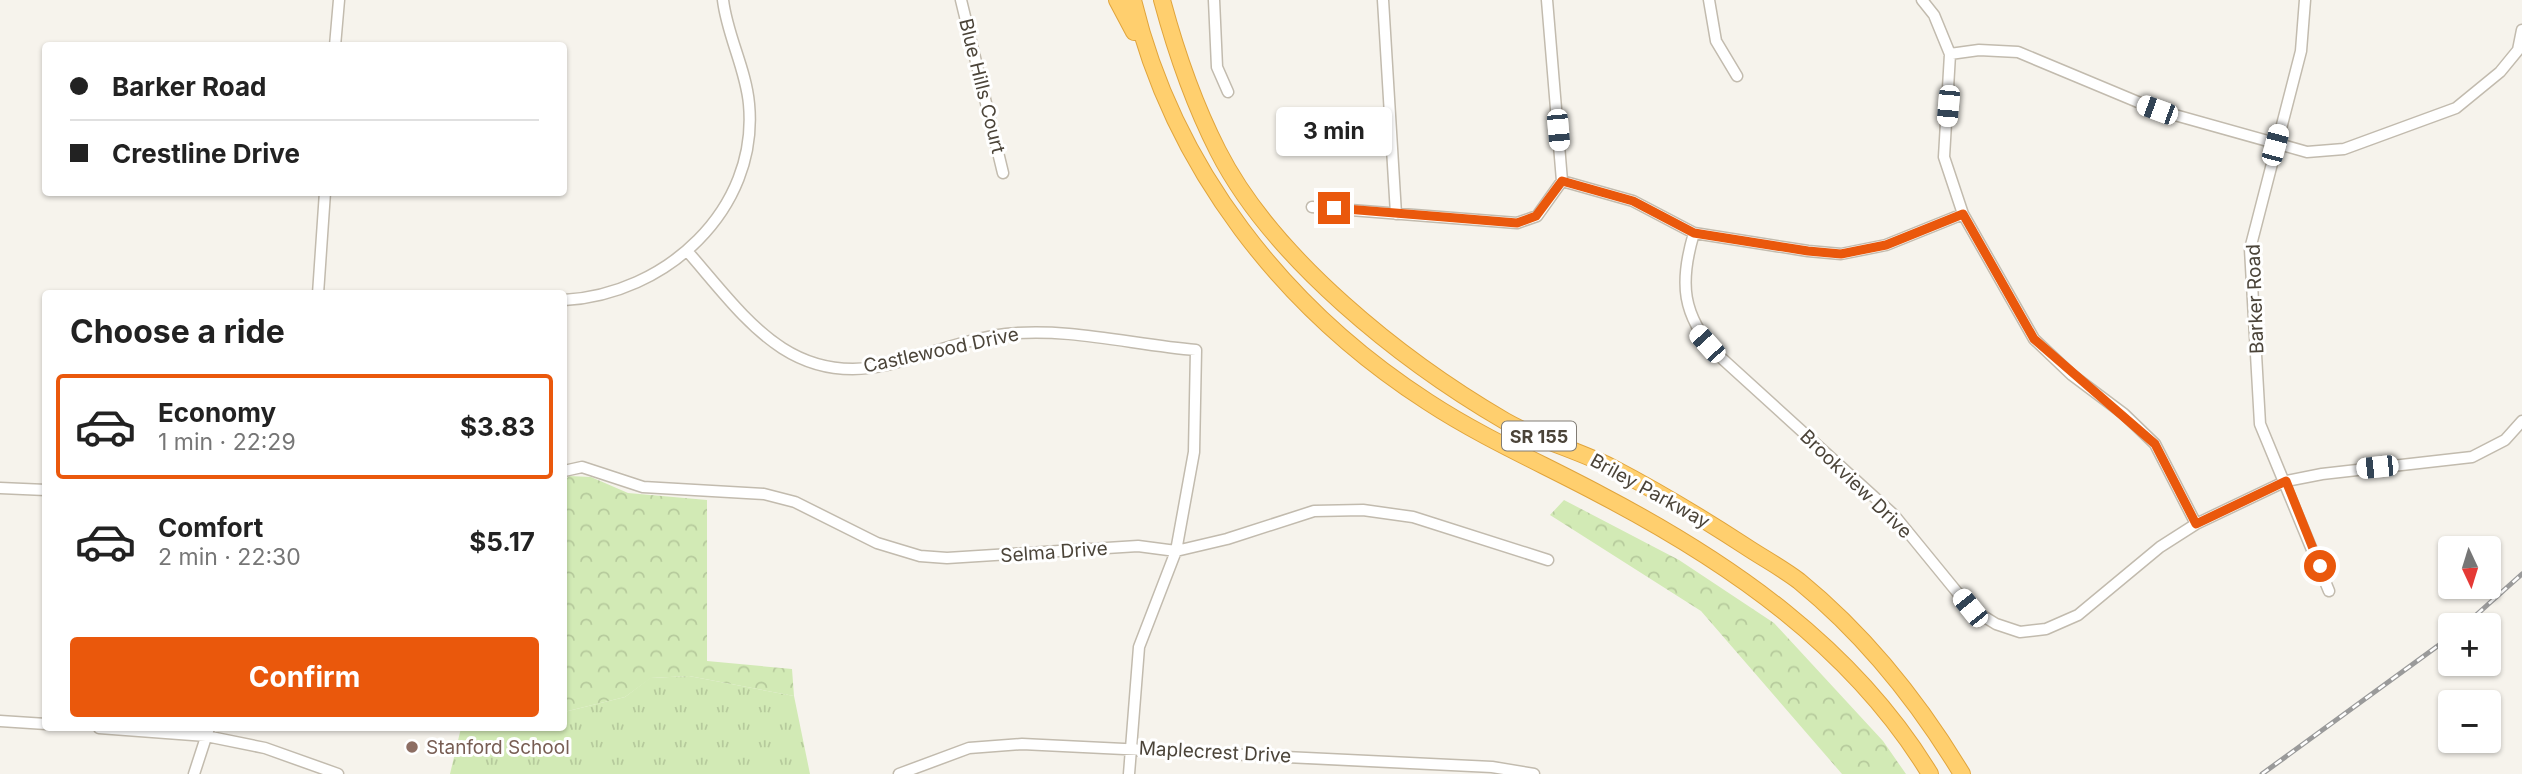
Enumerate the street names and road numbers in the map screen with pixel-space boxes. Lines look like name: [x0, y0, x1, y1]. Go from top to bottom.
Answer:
street label: Blue Hills Court: [954, 16, 1010, 156]
street label: Barker Road: [2242, 244, 2268, 354]
street label: Castlewood Drive: [861, 322, 1021, 378]
road number: SR 155: [1502, 422, 1576, 450]
street label: Brookview Drive: [1795, 425, 1917, 543]
street label: Briley Parkway: [1586, 449, 1714, 533]
street label: Selma Drive: [999, 537, 1109, 567]
street label: Maplecrest Drive: [1138, 737, 1292, 767]

